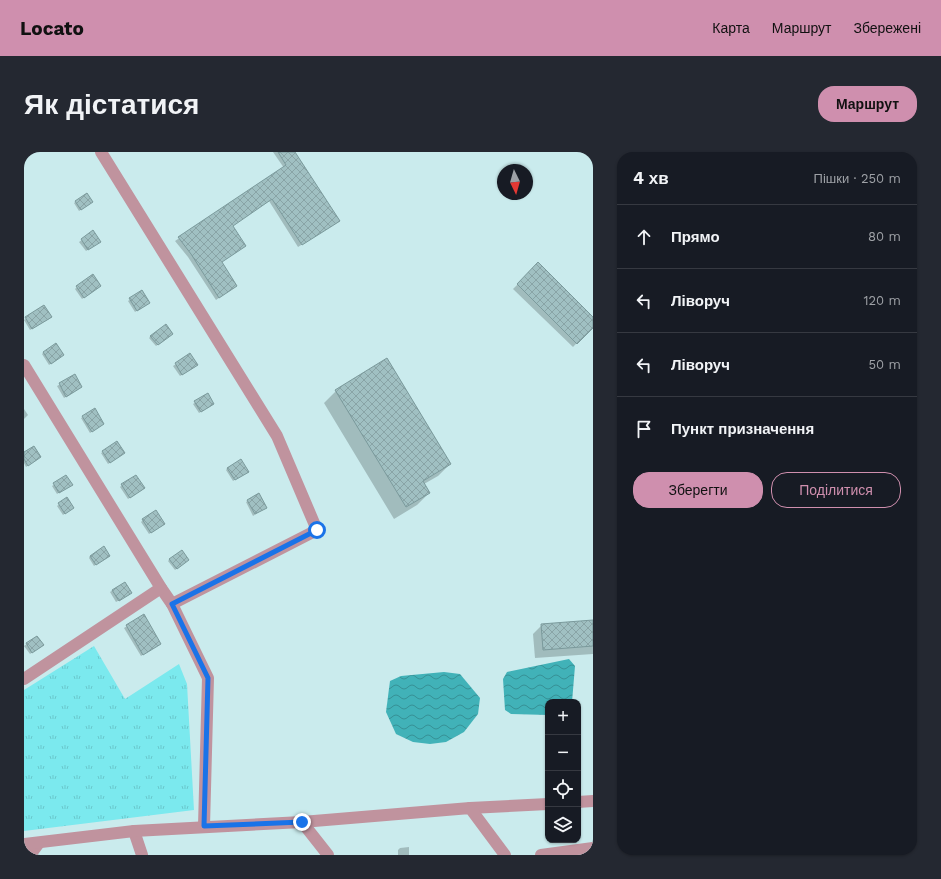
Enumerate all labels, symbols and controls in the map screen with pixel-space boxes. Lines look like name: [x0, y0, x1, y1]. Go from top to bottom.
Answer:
text: Locato: [20, 17, 84, 40]
text: Карта: [712, 20, 750, 36]
text: Маршрут: [772, 20, 831, 36]
text: Збережені: [853, 20, 921, 36]
button: Маршрут: [818, 86, 917, 122]
text: Як дістатися: [24, 88, 199, 121]
north arrow: [497, 164, 533, 200]
text: 4 хв: [633, 168, 669, 188]
text: Пішки · 250 m: [814, 171, 901, 186]
icon: ahead: [633, 226, 655, 248]
text: Прямо: [671, 228, 720, 246]
text: 80 m: [868, 229, 901, 244]
icon: left: [633, 290, 655, 312]
text: Ліворуч: [671, 292, 730, 310]
text: 120 m: [863, 293, 901, 308]
icon: left: [633, 354, 655, 376]
text: Ліворуч: [671, 356, 730, 374]
text: 50 m: [869, 357, 901, 372]
icon: arrive: [633, 418, 655, 440]
text: Пункт призначення: [671, 420, 814, 438]
button: Зберегти: [633, 472, 763, 508]
button: Поділитися: [771, 472, 901, 508]
route start: [308, 521, 326, 539]
map controls: [545, 699, 581, 843]
button: +: [545, 699, 581, 735]
button: −: [545, 735, 581, 771]
button: locate: [545, 771, 581, 807]
button: layers: [545, 807, 581, 843]
route end: [293, 813, 311, 831]

